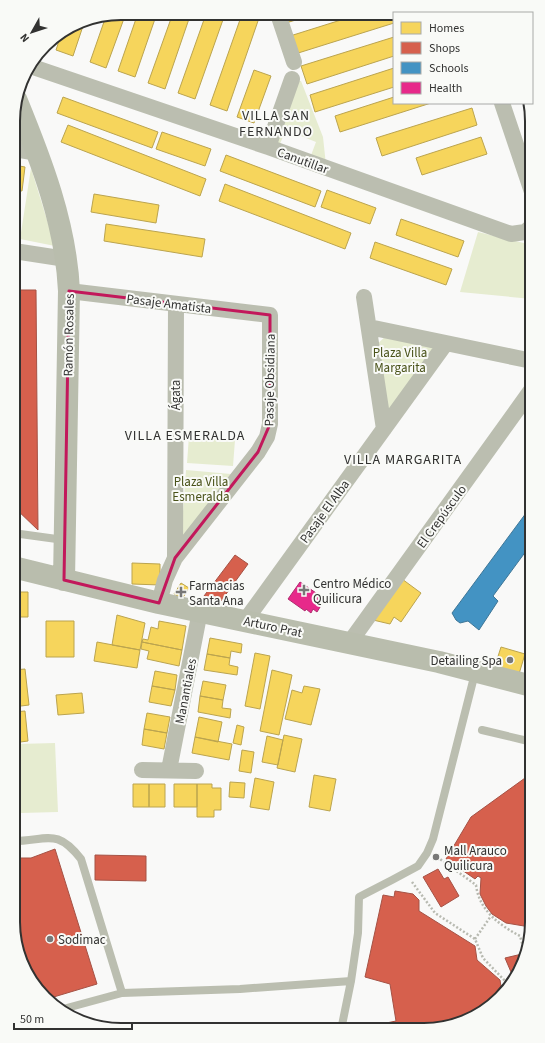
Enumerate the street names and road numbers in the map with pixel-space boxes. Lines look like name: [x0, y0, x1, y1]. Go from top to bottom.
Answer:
street label: Canutillar: [274, 143, 331, 179]
street label: Pasaje Amatista: [125, 290, 212, 318]
street label: Ramón Rosales: [59, 293, 79, 377]
street label: Pasaje Obsidiana: [260, 334, 280, 427]
street label: Ágata: [167, 380, 185, 410]
street label: Pasaje El Alba: [296, 476, 354, 547]
street label: El Crepúsculo: [413, 481, 471, 552]
street label: Arturo Prat: [242, 612, 304, 642]
street label: Manantiales: [171, 656, 201, 725]

